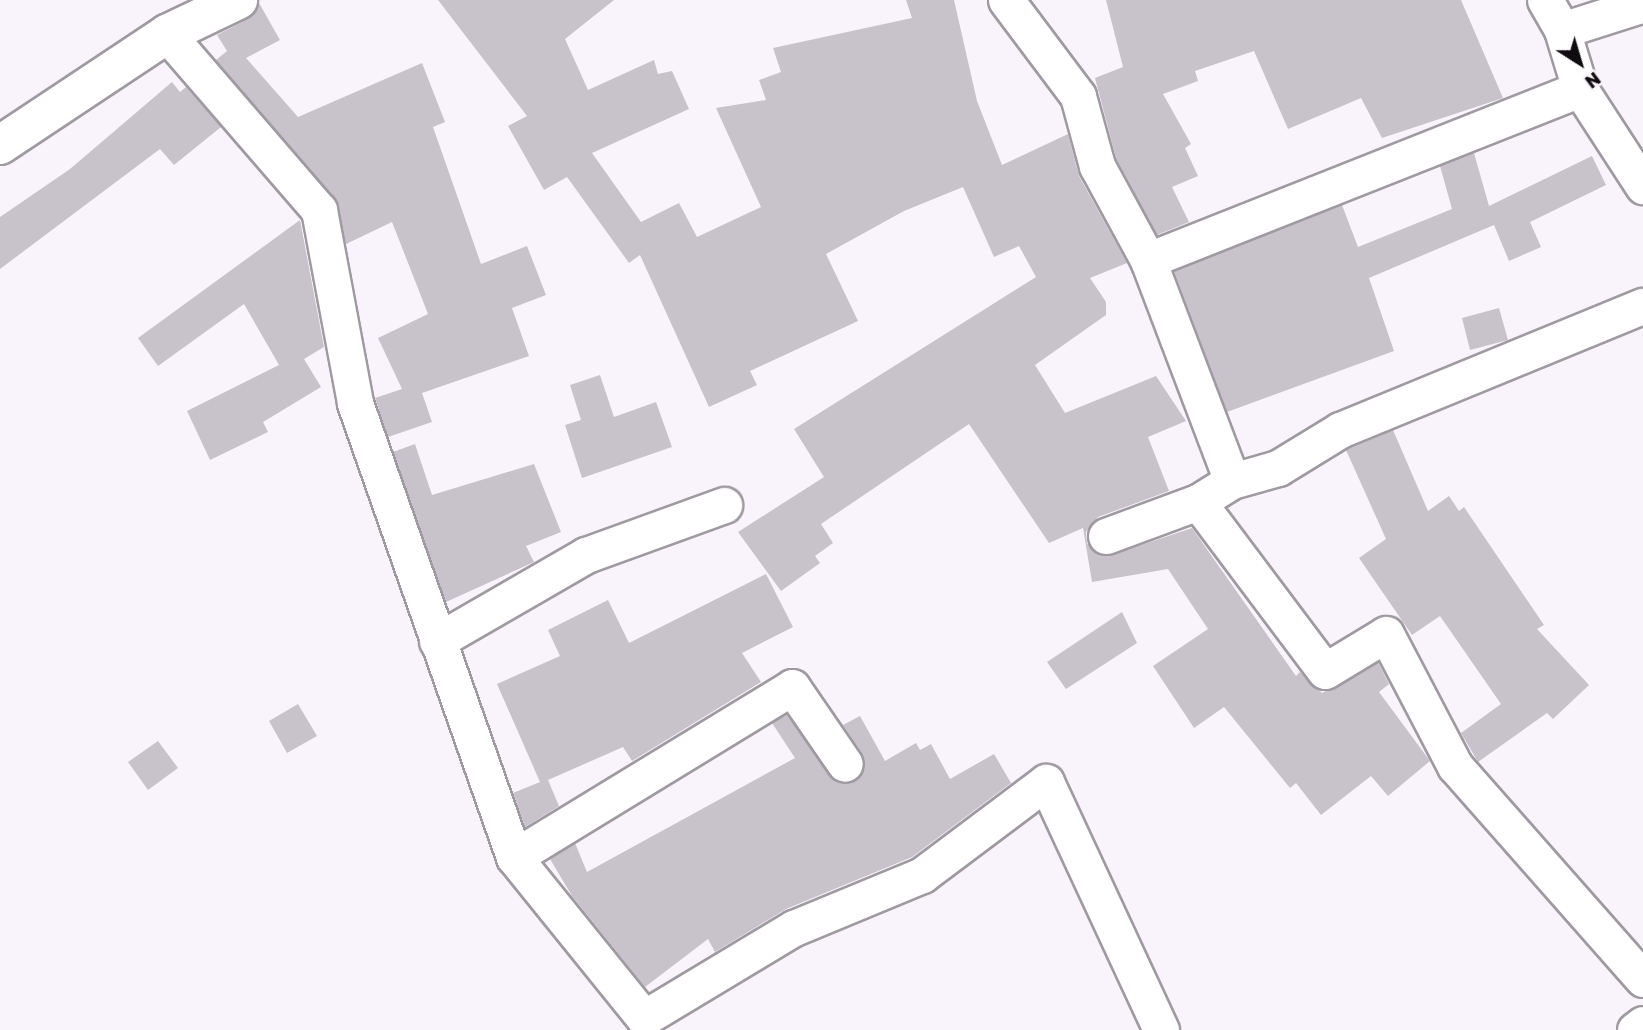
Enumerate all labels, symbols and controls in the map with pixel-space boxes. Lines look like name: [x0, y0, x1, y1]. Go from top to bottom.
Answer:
north arrow: [1545, 28, 1615, 98]
text: N: [1581, 67, 1605, 93]

